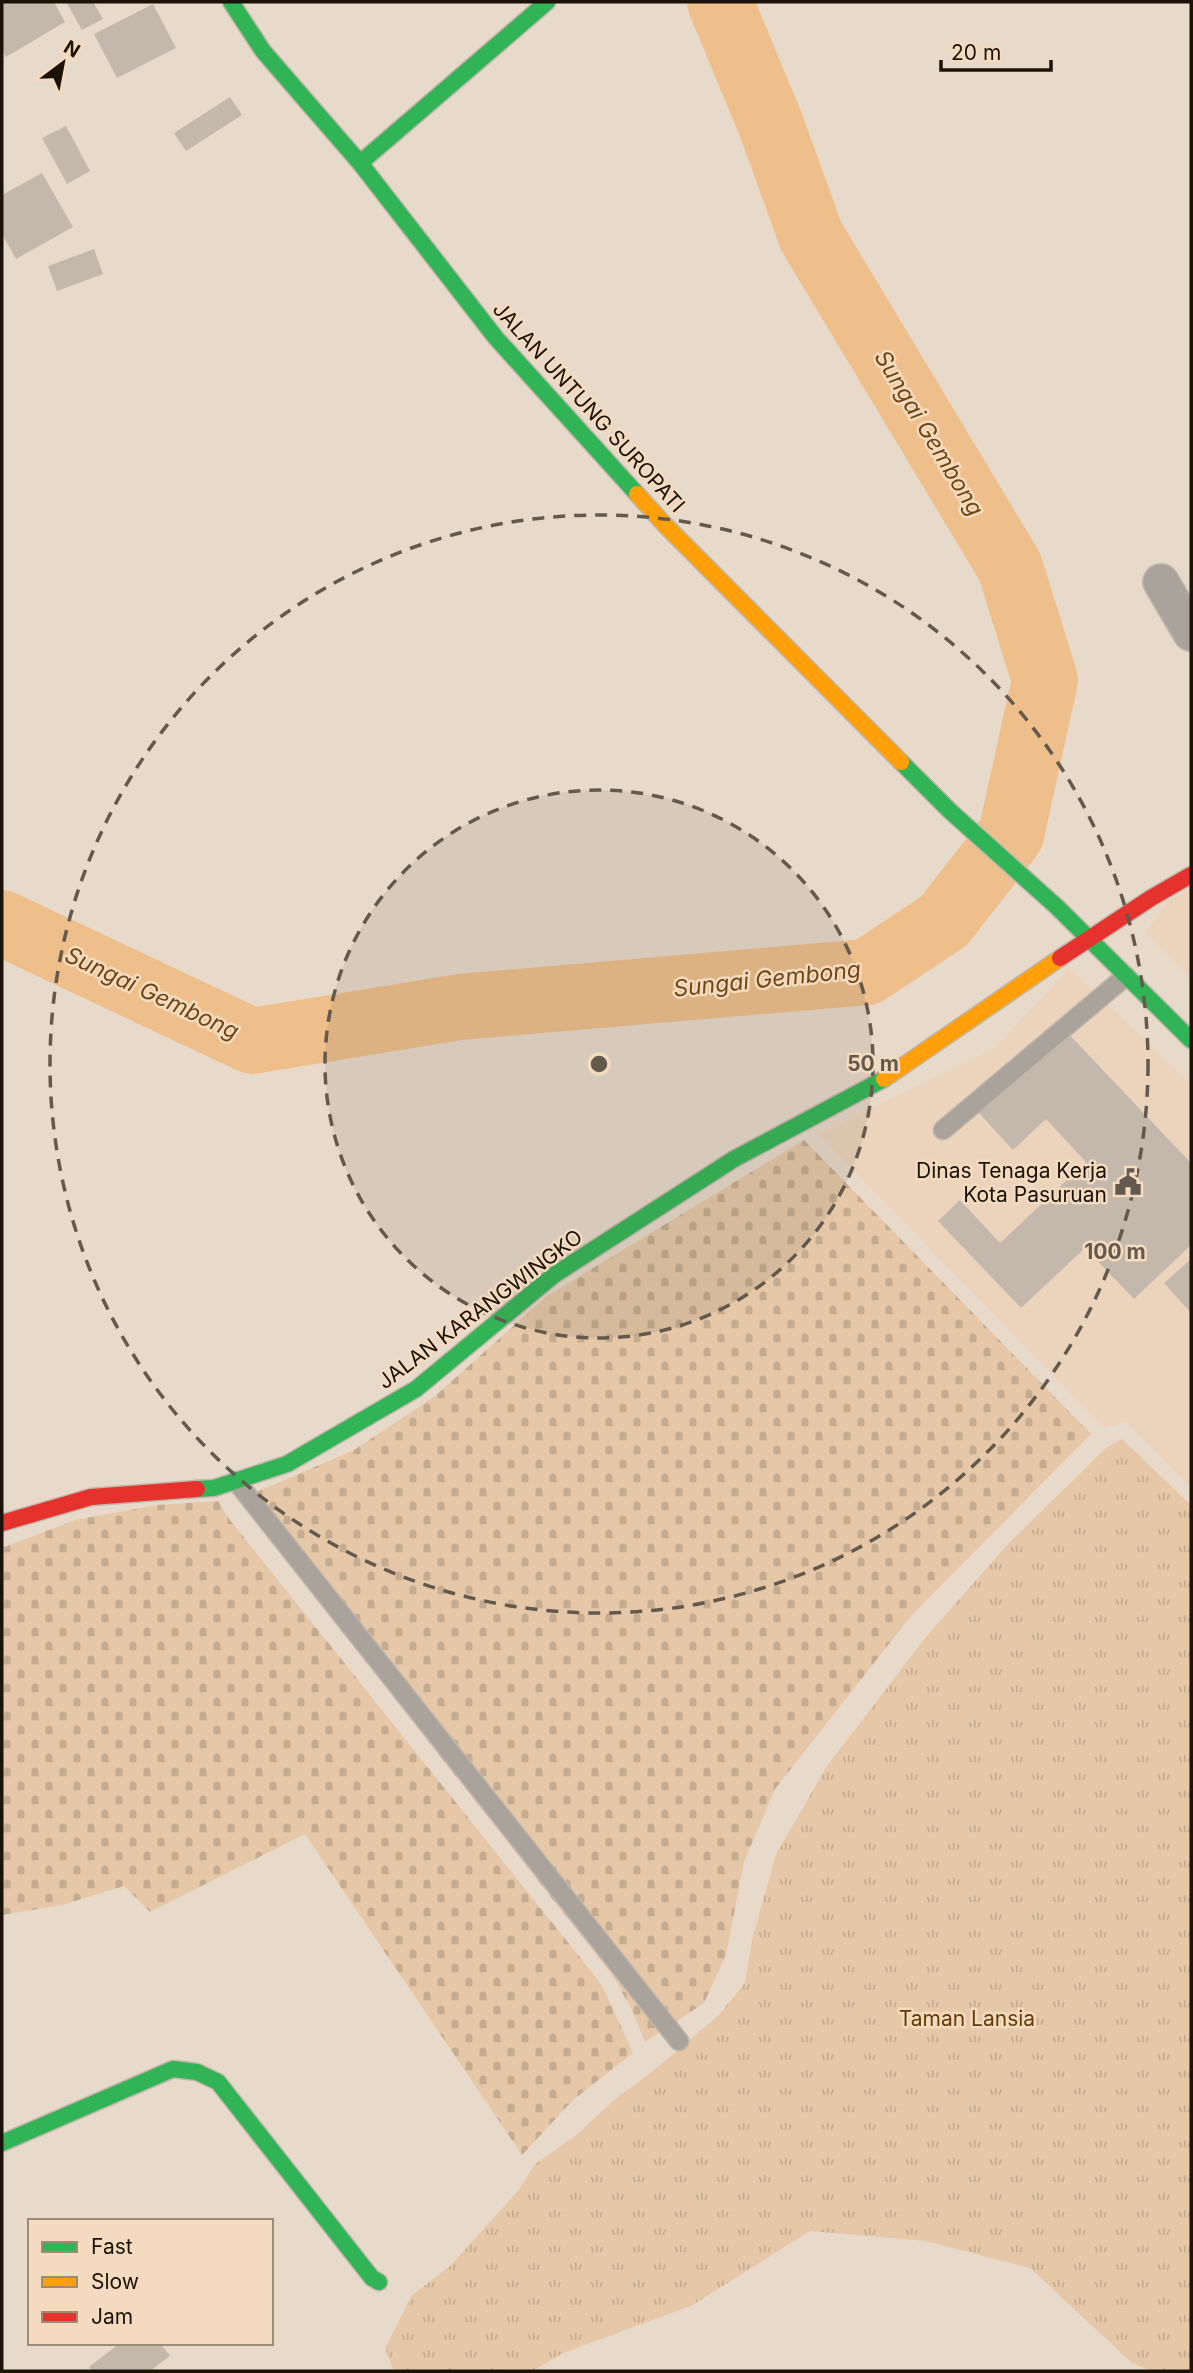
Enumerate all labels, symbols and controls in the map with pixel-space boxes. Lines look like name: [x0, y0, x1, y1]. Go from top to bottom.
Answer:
north arrow: [28, 28, 98, 98]
scale bar: [941, 28, 1051, 72]
text: N: [60, 35, 84, 63]
text: 20 m: [951, 40, 1001, 65]
street label: JALAN UNTUNG SUROPATI: [488, 297, 690, 517]
water label: Sungai Gembong: [868, 345, 990, 521]
water label: Sungai Gembong: [61, 941, 243, 1045]
water label: Sungai Gembong: [672, 955, 862, 1003]
text: 50 m: [847, 1051, 899, 1076]
centre of rings: [587, 1052, 611, 1076]
place label: Dinas Tenaga Kerja Kota Pasuruan: [916, 1158, 1107, 1207]
public building icon: Dinas Tenaga Kerja Kota Pasuruan: [1113, 1167, 1143, 1197]
street label: JALAN KARANGWINGKO: [373, 1224, 587, 1394]
text: 100 m: [1084, 1239, 1146, 1264]
park label: Taman Lansia: [899, 2006, 1035, 2031]
legend: [28, 2219, 273, 2345]
text: Fast: [91, 2234, 133, 2259]
text: Slow: [91, 2269, 139, 2294]
text: Jam: [91, 2304, 133, 2329]

